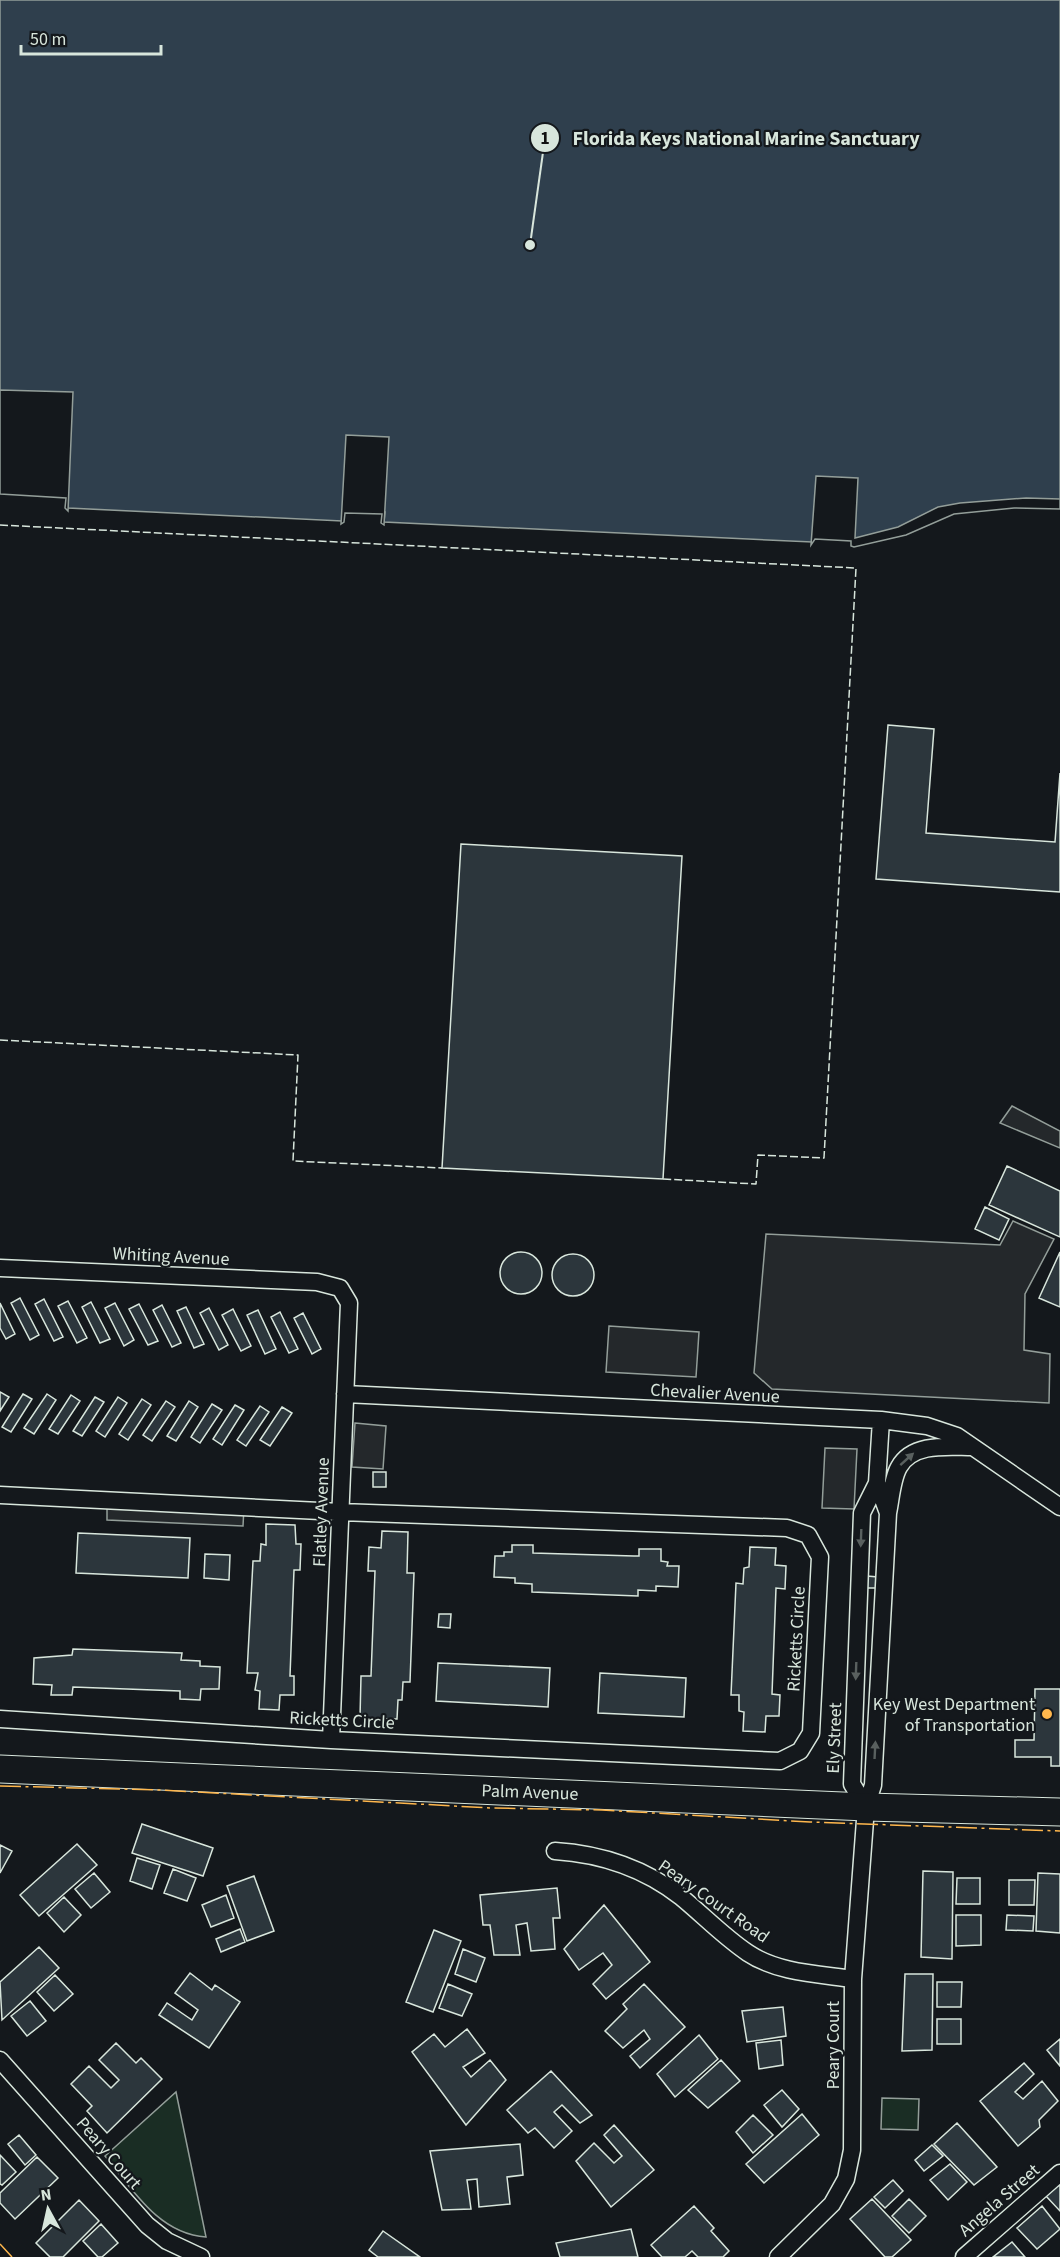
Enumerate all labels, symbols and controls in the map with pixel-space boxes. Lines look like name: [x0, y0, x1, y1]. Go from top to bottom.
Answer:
scale bar: [21, 18, 160, 56]
text: 50 m: [30, 27, 66, 52]
callout: Florida Keys National Marine Sanctuary: [530, 119, 931, 157]
text: Florida Keys National Marine Sanctuary: [572, 125, 920, 153]
text: 1: [540, 126, 550, 151]
street label: Whiting Avenue: [112, 1241, 230, 1272]
street label: Chevalier Avenue: [650, 1378, 780, 1409]
one-way arrow: [899, 1453, 914, 1466]
street label: Flatley Avenue: [307, 1457, 336, 1567]
one-way arrow: [857, 1528, 866, 1547]
street label: Ricketts Circle: [781, 1586, 812, 1692]
one-way arrow: [852, 1662, 861, 1681]
place label: Key West Department of Transportation: [873, 1692, 1035, 1738]
street label: Ely Street: [821, 1702, 848, 1774]
street label: Ricketts Circle: [289, 1705, 395, 1736]
marker: Key West Department of Transportation: [1040, 1707, 1054, 1721]
one-way arrow: [871, 1740, 880, 1759]
street label: Palm Avenue: [481, 1778, 579, 1807]
street label: Peary Court Road: [653, 1854, 774, 1949]
street label: Peary Court: [821, 2001, 846, 2089]
street label: Peary Court: [70, 2112, 147, 2195]
street label: Angela Street: [953, 2158, 1045, 2243]
north arrow: [18, 2179, 78, 2239]
text: N: [39, 2184, 53, 2207]

